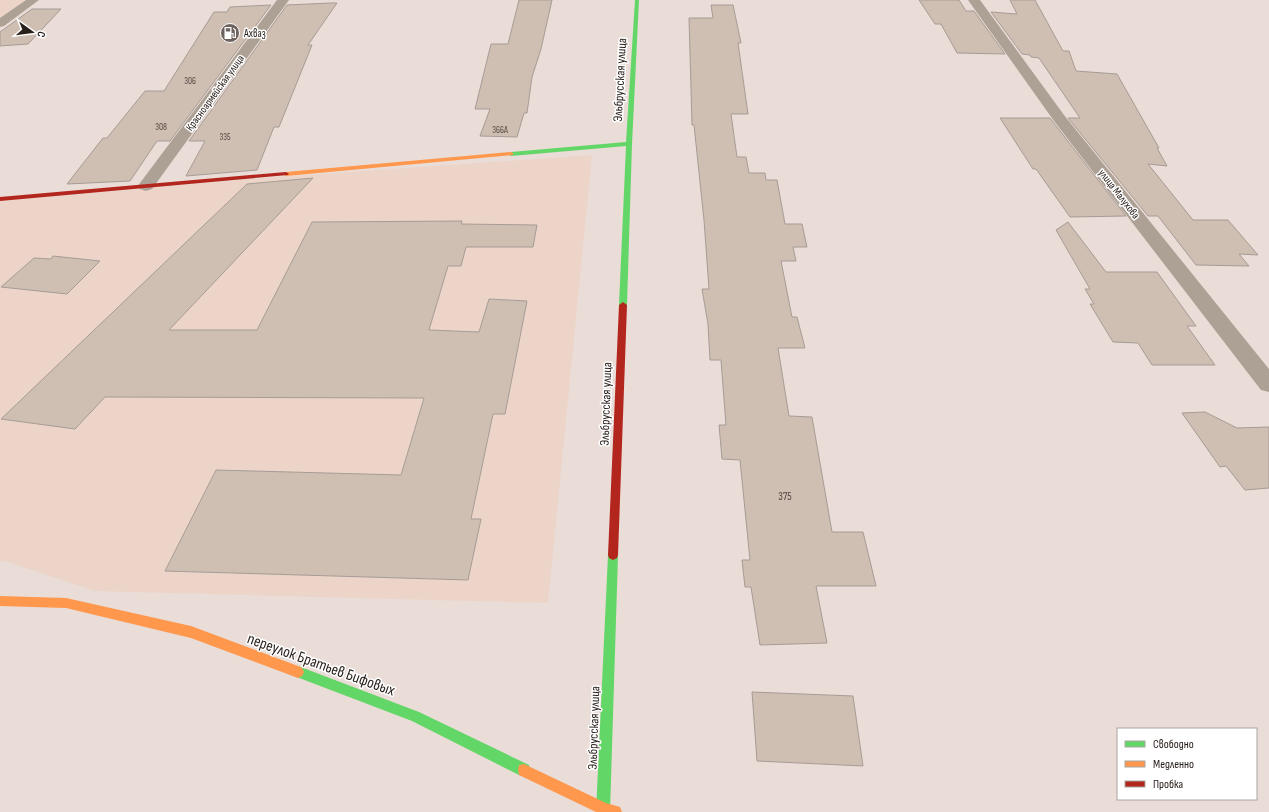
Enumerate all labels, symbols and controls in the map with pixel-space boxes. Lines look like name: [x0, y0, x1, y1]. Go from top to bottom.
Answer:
north arrow: [12, 12, 52, 52]
fuel station icon: Ахваз: [219, 22, 241, 44]
place label: Ахваз: [243, 27, 266, 40]
text: С: [34, 30, 48, 39]
street label: Эльбрусская улица: [610, 38, 630, 122]
street label: Красноармейская улица: [183, 53, 247, 133]
house number: 306: [184, 76, 196, 87]
house number: 308: [155, 122, 167, 133]
house number: 366А: [492, 125, 508, 136]
house number: 335: [219, 132, 231, 143]
street label: улица Малухова: [1096, 167, 1142, 221]
street label: Эльбрусская улица: [597, 362, 615, 446]
house number: 375: [778, 490, 792, 503]
street label: переулок Братьев Бифовых: [245, 629, 397, 701]
street label: Эльбрусская улица: [585, 686, 603, 770]
legend: [1117, 728, 1257, 800]
text: Свободно: [1153, 737, 1194, 752]
text: Медленно: [1153, 757, 1194, 772]
text: Пробка: [1153, 777, 1184, 792]

